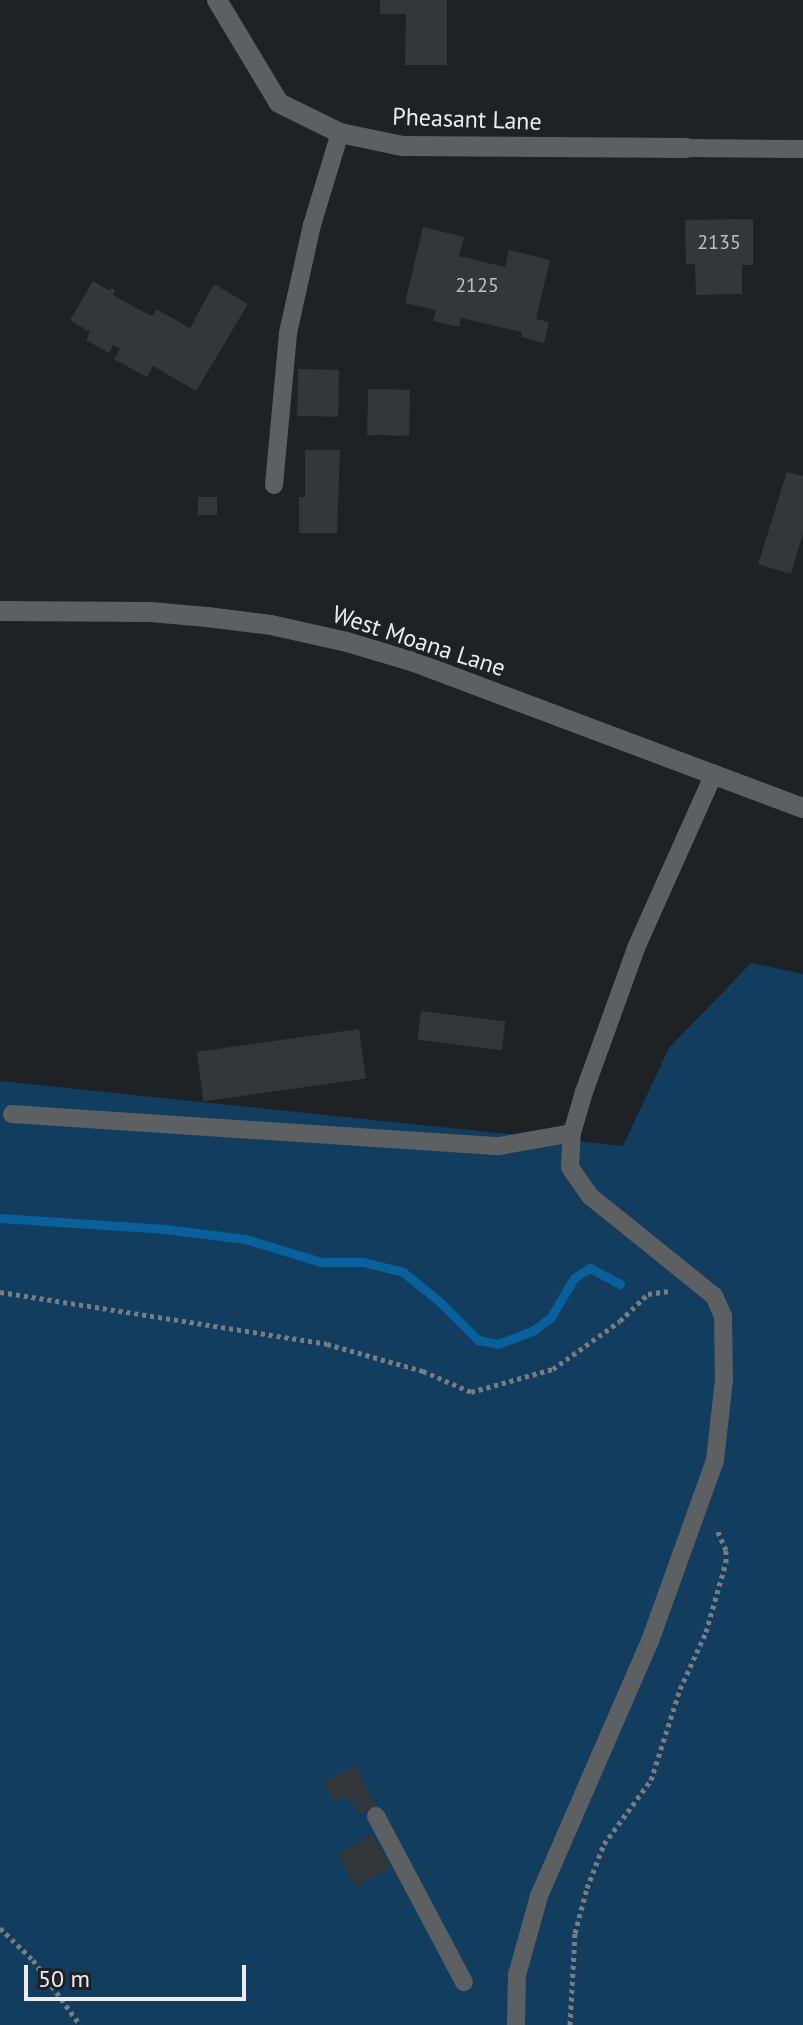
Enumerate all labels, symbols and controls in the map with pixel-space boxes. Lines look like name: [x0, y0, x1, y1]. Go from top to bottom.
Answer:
street label: Pheasant Lane: [392, 102, 542, 136]
house number: 2135: [697, 230, 741, 254]
house number: 2125: [455, 273, 499, 297]
street label: West Moana Lane: [329, 599, 509, 683]
scale bar: [28, 1949, 250, 1999]
text: 50 m: [38, 1963, 90, 1994]

